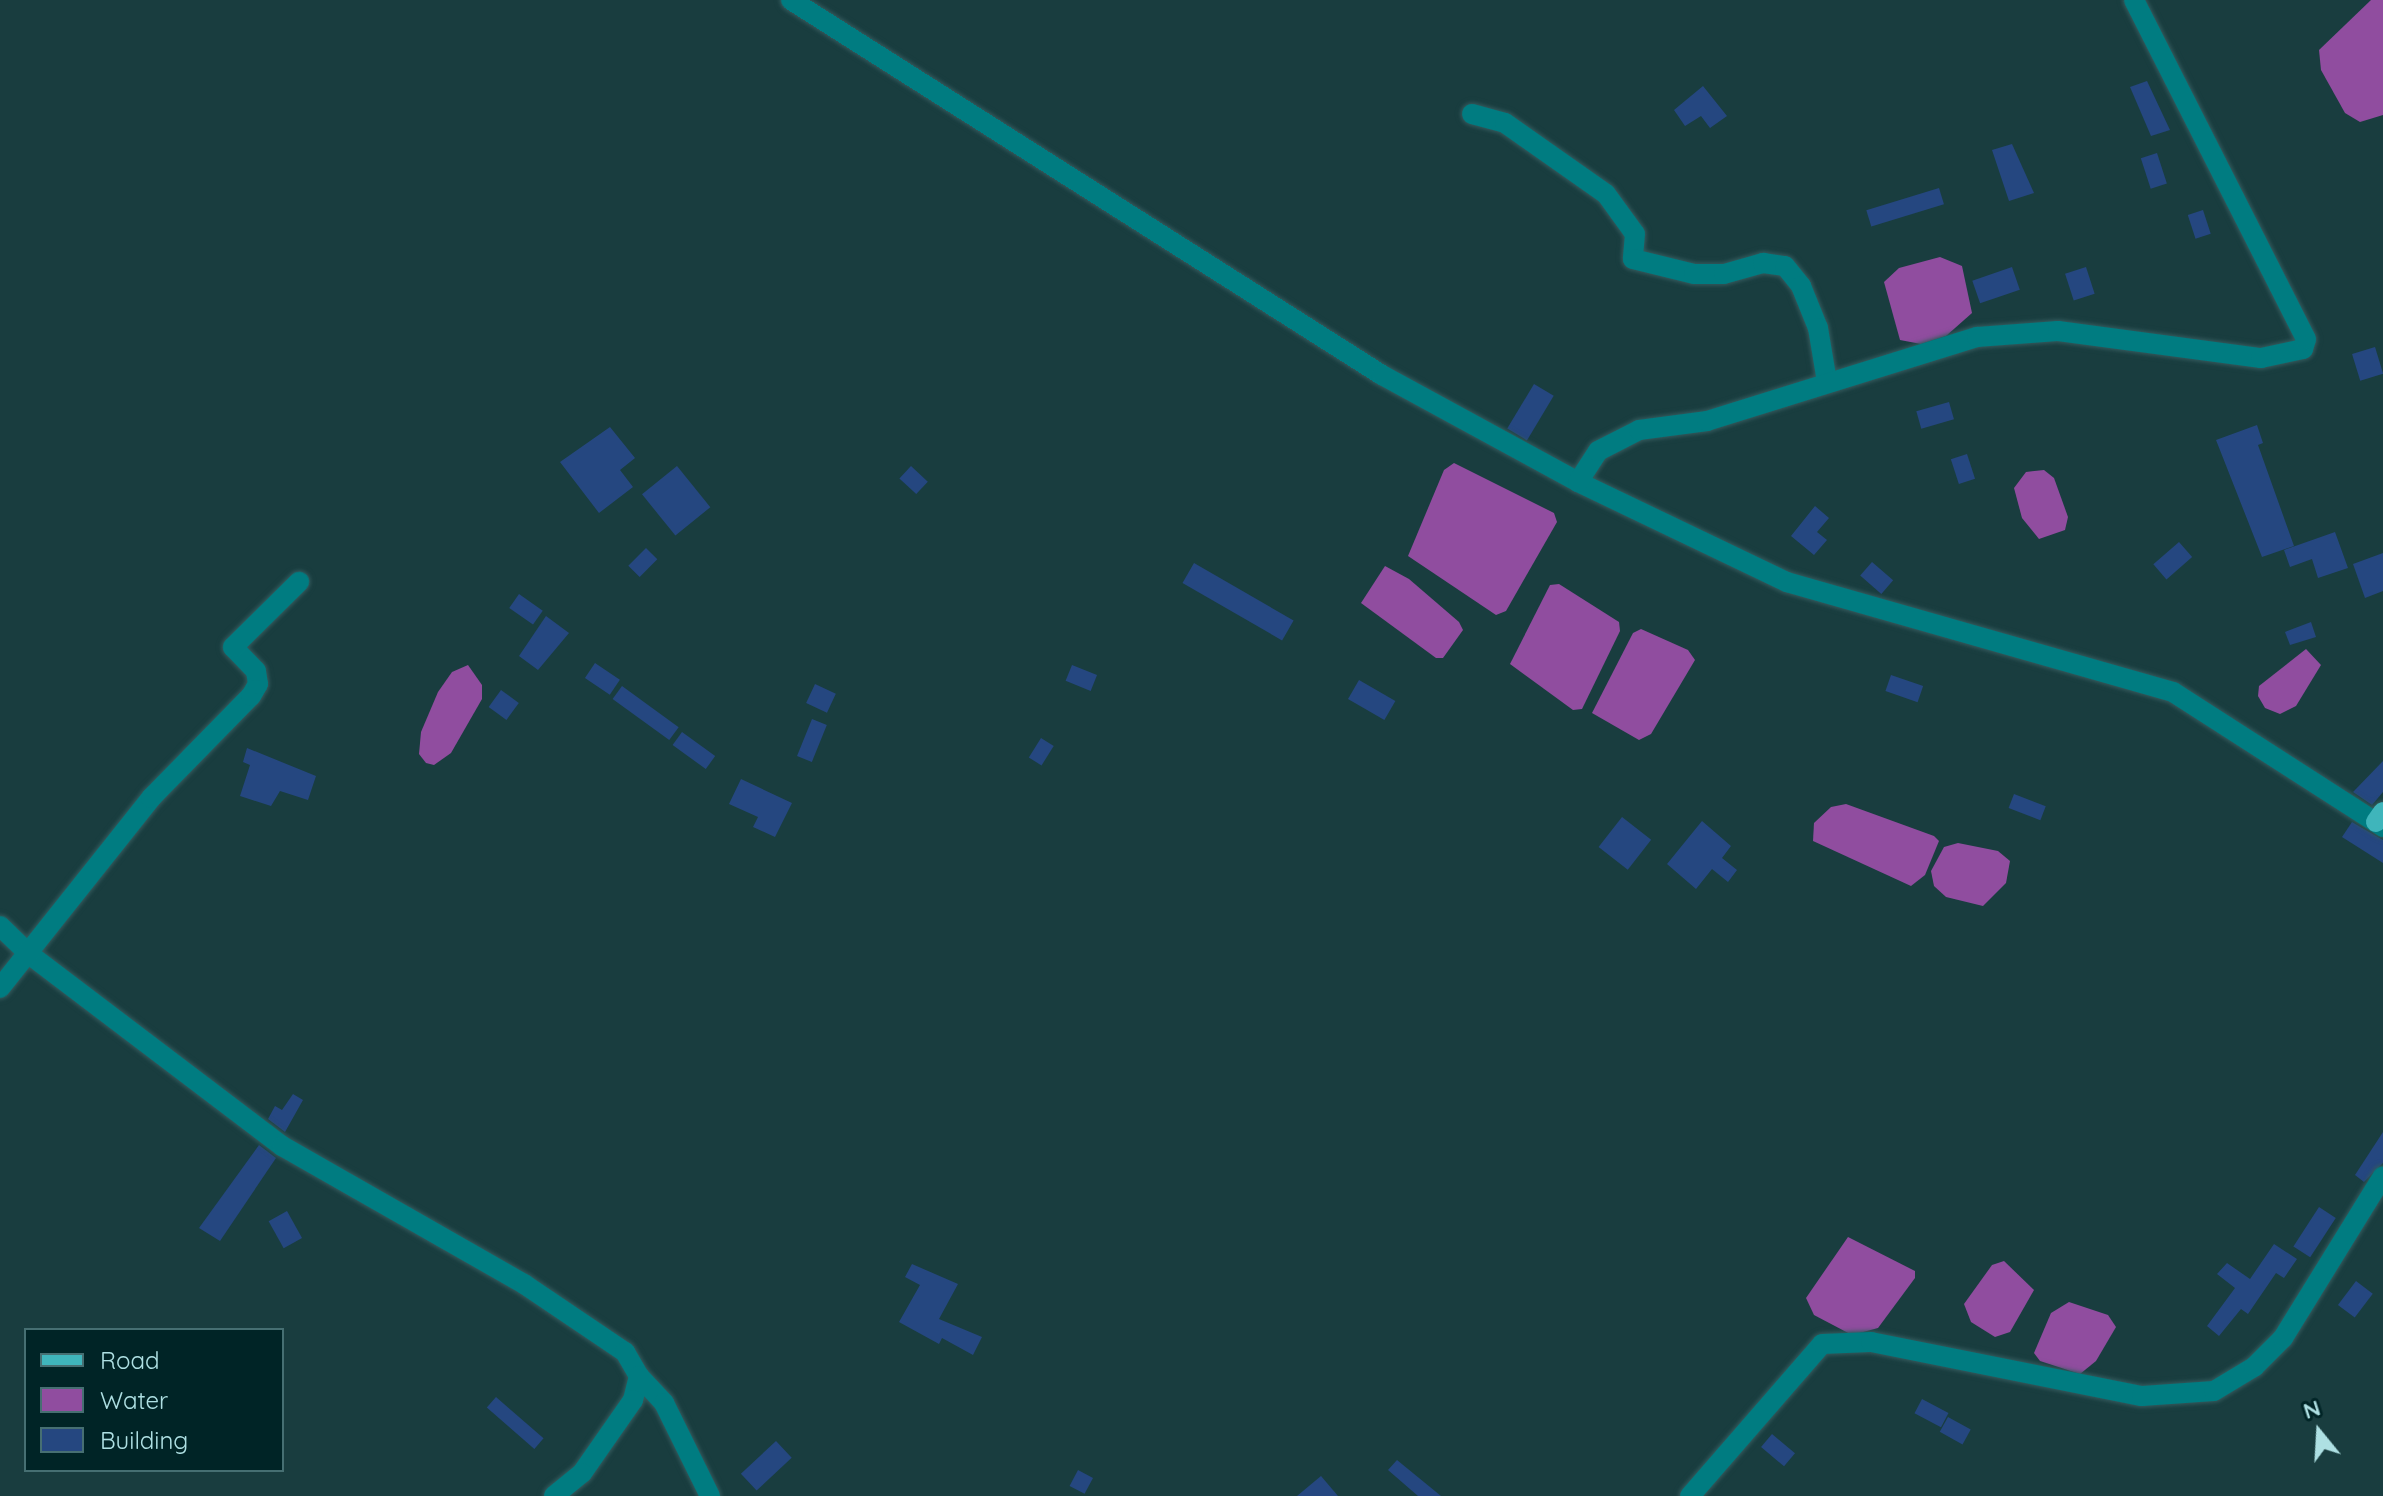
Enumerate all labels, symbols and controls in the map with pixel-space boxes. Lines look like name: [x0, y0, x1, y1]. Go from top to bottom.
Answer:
legend: [24, 1328, 284, 1472]
text: Road: [100, 1345, 160, 1375]
text: Water: [100, 1385, 168, 1415]
north arrow: [2279, 1392, 2359, 1472]
text: N: [2300, 1393, 2324, 1425]
text: Building: [100, 1425, 188, 1455]

